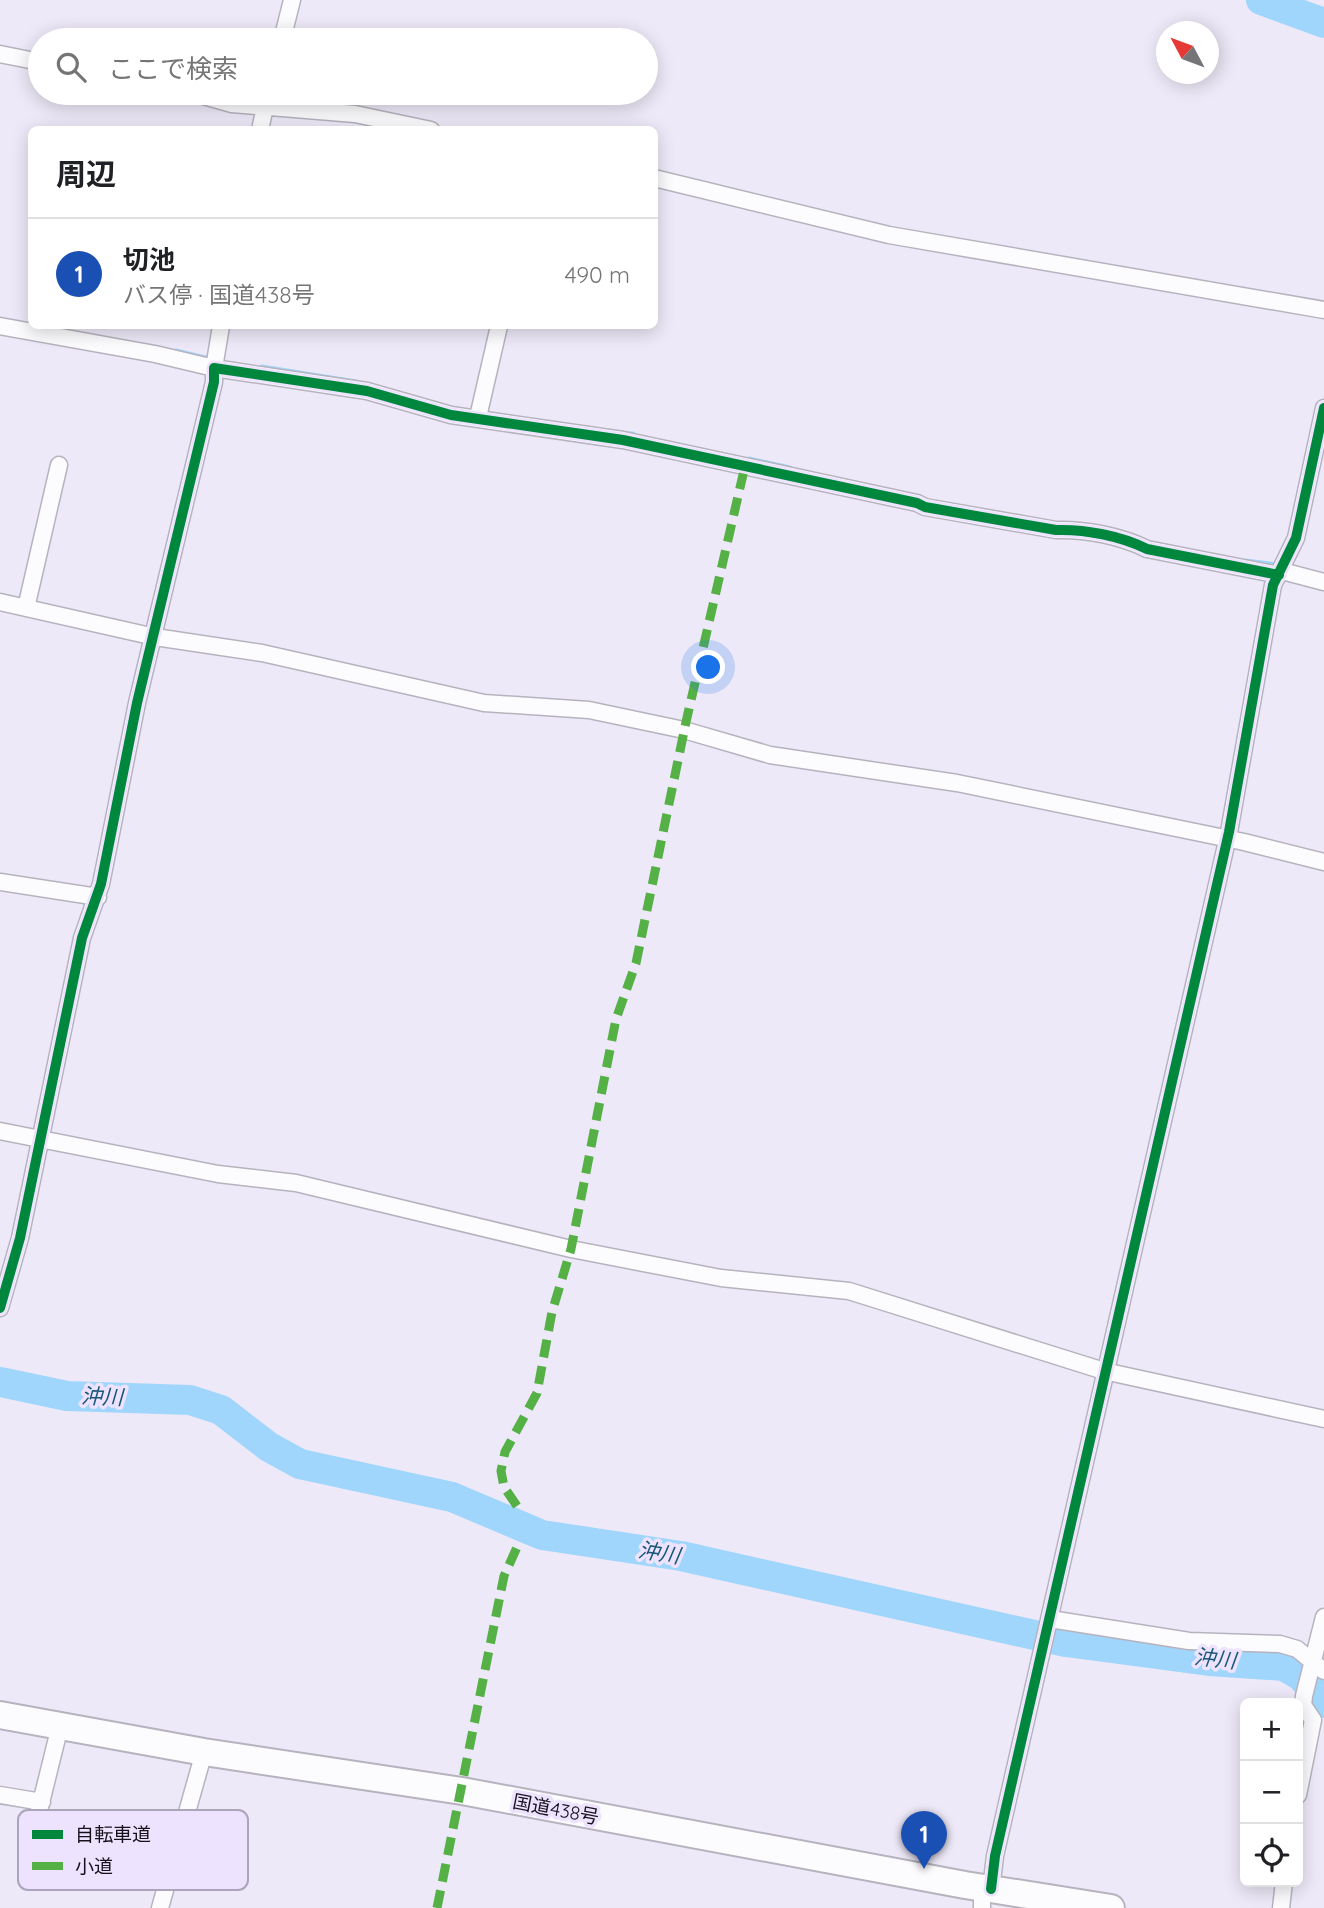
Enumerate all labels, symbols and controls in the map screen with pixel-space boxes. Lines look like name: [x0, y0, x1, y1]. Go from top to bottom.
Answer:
north arrow: [1156, 21, 1219, 84]
search box: [28, 28, 658, 105]
icon: search: [52, 48, 90, 86]
text: ここで検索: [108, 52, 238, 85]
text: 周辺: [56, 155, 116, 193]
text: 切池: [123, 243, 175, 276]
text: 1: [75, 260, 83, 289]
text: 490 m: [565, 260, 630, 289]
text: バス停 · 国道438号: [123, 280, 315, 309]
your location: [691, 650, 725, 684]
water label: 沖川: [81, 1382, 125, 1410]
water label: 沖川: [636, 1536, 684, 1568]
water label: 沖川: [1193, 1643, 1239, 1673]
map controls: [1240, 1698, 1303, 1887]
button: +: [1240, 1698, 1303, 1761]
button: −: [1240, 1761, 1303, 1824]
street label: 国道438号: [511, 1789, 601, 1829]
legend: [18, 1810, 248, 1890]
pin: 1: [901, 1811, 947, 1869]
text: 自転車道: [75, 1822, 151, 1846]
button: locate: [1240, 1824, 1303, 1887]
text: 小道: [75, 1854, 113, 1878]

